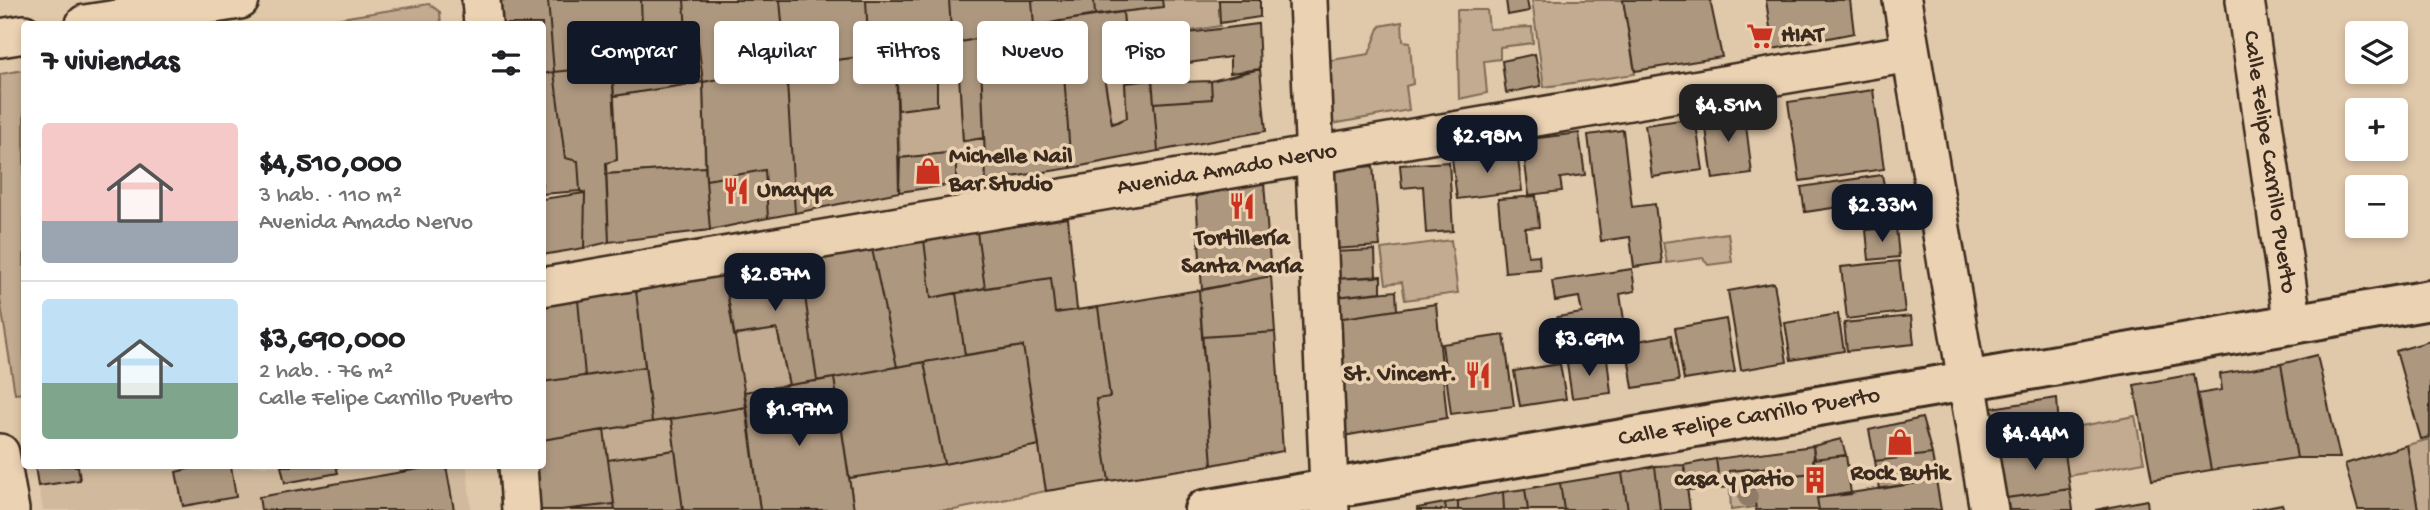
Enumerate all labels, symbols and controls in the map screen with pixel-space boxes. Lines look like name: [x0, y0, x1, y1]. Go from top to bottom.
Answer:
chip: Comprar: [567, 21, 700, 84]
chip: Alquilar: [714, 21, 839, 84]
chip: Filtros: [853, 21, 963, 84]
chip: Nuevo: [977, 21, 1088, 84]
chip: Piso: [1102, 21, 1190, 84]
supermarket icon: HIAT: [1745, 21, 1775, 51]
map controls: [2345, 21, 2408, 238]
button: layers: [2345, 21, 2408, 84]
place label: HIAT: [1781, 22, 1826, 51]
street label: Calle Felipe Carrillo Puerto: [2235, 29, 2303, 295]
icon: filters: [487, 44, 525, 82]
text: 7 viviendas: [42, 46, 179, 81]
pin: $4.51M: [1671, 85, 1785, 144]
text: $4.51M: [1695, 93, 1761, 120]
button: +: [2345, 98, 2408, 161]
pin: $2.98M: [1430, 116, 1544, 175]
text: $2.98M: [1453, 124, 1521, 151]
street label: Avenida Amado Nervo: [1115, 137, 1339, 203]
place label: Michelle Nail Bar Studio: [948, 143, 1072, 200]
text: $4,510,000: [259, 148, 402, 183]
icon: home: [98, 151, 182, 235]
shop icon: Michelle Nail Bar Studio: [913, 156, 943, 186]
button: −: [2345, 175, 2408, 238]
restaurant icon: Unayya: [721, 176, 751, 206]
place label: Unayya: [757, 177, 834, 206]
text: 3 hab. · 110 m²: [259, 183, 402, 210]
pin: $2.33M: [1825, 184, 1939, 244]
restaurant icon: Tortillería Santa María: [1227, 191, 1257, 221]
text: $2.33M: [1848, 193, 1916, 220]
text: Avenida Amado Nervo: [259, 210, 473, 237]
place label: Tortillería Santa María: [1181, 225, 1305, 282]
pin: $2.87M: [718, 254, 832, 313]
text: $2.87M: [740, 262, 810, 289]
pin: $3.69M: [1532, 318, 1646, 378]
text: $3,690,000: [259, 324, 405, 359]
icon: home: [98, 327, 182, 411]
text: $3.69M: [1555, 327, 1623, 354]
text: 2 hab. · 76 m²: [259, 359, 393, 386]
restaurant icon: St. Vincent.: [1463, 360, 1493, 390]
place label: St. Vincent.: [1344, 361, 1457, 390]
street label: Calle Felipe Carrillo Puerto: [1616, 381, 1882, 454]
text: Calle Felipe Carrillo Puerto: [259, 386, 513, 413]
pin: $1.97M: [742, 388, 856, 448]
text: $1.97M: [766, 397, 832, 424]
pin: $4.44M: [1978, 412, 2092, 472]
text: $4.44M: [2002, 421, 2068, 448]
shop icon: Rock Butik: [1885, 427, 1915, 457]
place label: Rock Butik: [1850, 460, 1953, 489]
building icon: casa y patio: [1800, 465, 1830, 495]
place label: casa y patio: [1675, 466, 1795, 495]

